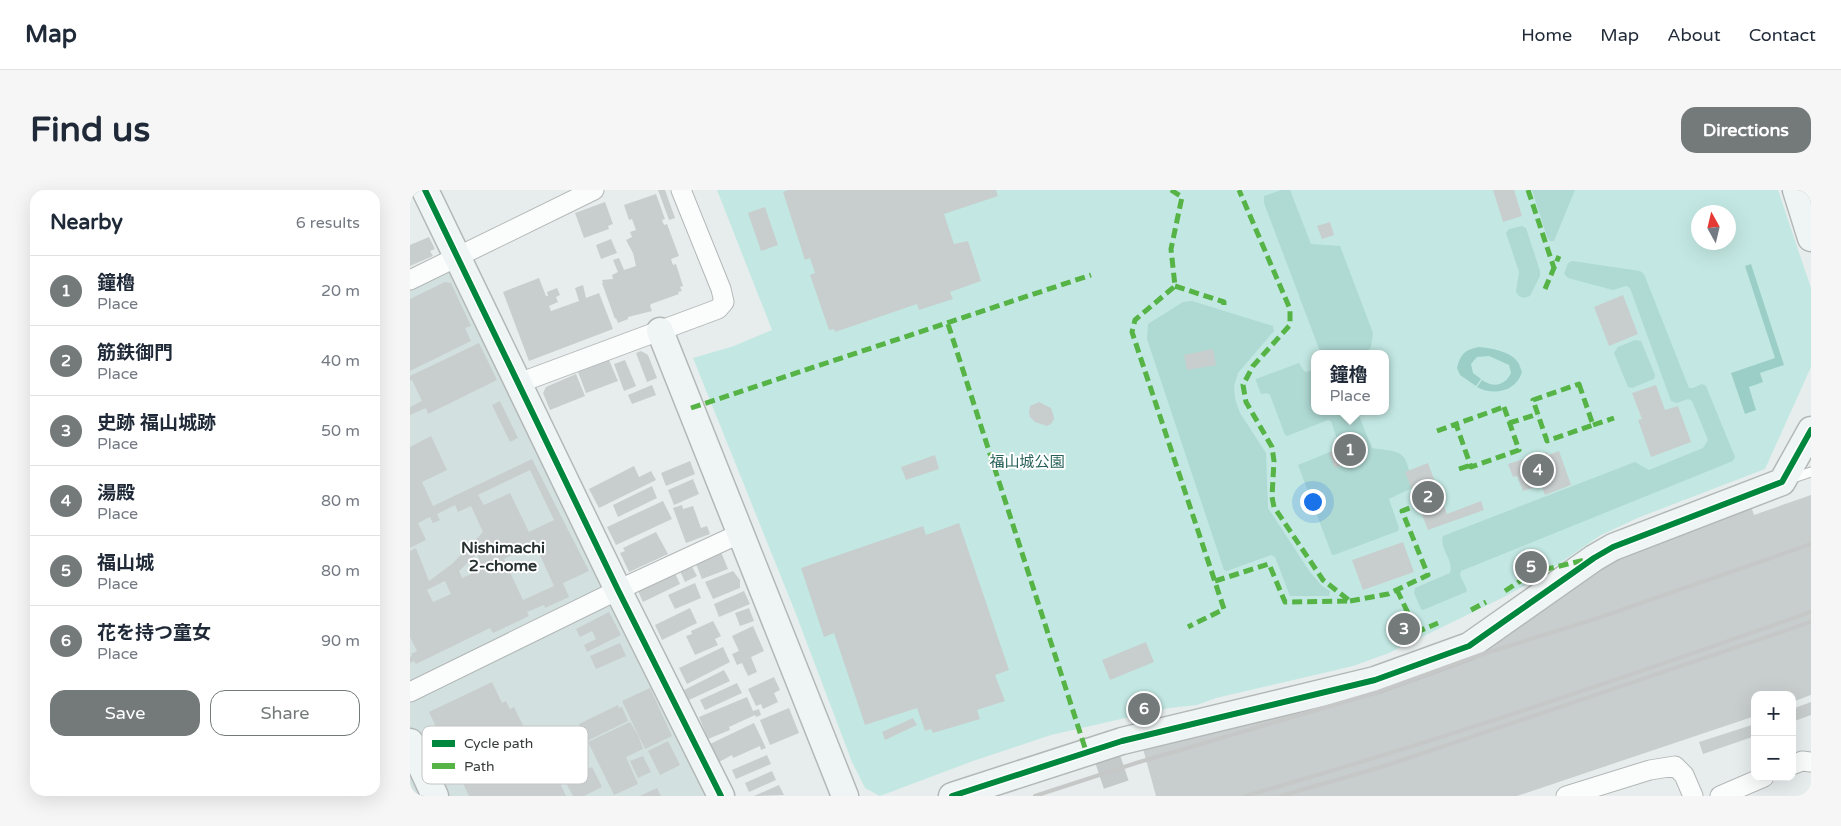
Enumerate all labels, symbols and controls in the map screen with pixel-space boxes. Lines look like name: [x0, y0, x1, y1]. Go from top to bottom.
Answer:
text: Map: [25, 20, 77, 49]
text: Home: [1521, 24, 1572, 46]
text: Map: [1600, 24, 1639, 46]
text: About: [1667, 24, 1721, 46]
text: Contact: [1749, 24, 1816, 46]
button: Directions: [1681, 107, 1811, 153]
text: Find us: [30, 109, 150, 151]
north arrow: [1691, 205, 1736, 250]
text: Nearby: [50, 210, 123, 235]
text: 6 results: [296, 213, 360, 233]
text: 鐘櫓: [97, 272, 135, 294]
text: 1: [61, 281, 71, 301]
text: 20 m: [321, 281, 360, 301]
text: Place: [97, 294, 138, 314]
text: 筋鉄御門: [97, 342, 173, 364]
popup: [1311, 350, 1389, 415]
text: 2: [61, 351, 71, 371]
text: 40 m: [321, 351, 360, 371]
text: Place: [97, 364, 138, 384]
text: 鐘櫓: [1329, 364, 1367, 386]
text: Place: [1329, 386, 1371, 406]
text: 史跡 福山城跡: [97, 412, 216, 434]
text: 3: [61, 421, 71, 441]
text: 50 m: [321, 421, 360, 441]
pin: 1: [1334, 431, 1366, 469]
text: Place: [97, 434, 138, 454]
pin: 4: [1522, 451, 1554, 489]
park label: 福山城公園: [989, 453, 1065, 471]
pin: 2: [1412, 478, 1444, 516]
text: 湯殿: [97, 482, 135, 504]
your location: [1300, 489, 1326, 515]
text: 4: [61, 491, 71, 511]
text: 80 m: [321, 491, 360, 511]
text: Place: [97, 504, 138, 524]
district label: Nishimachi 2-chome: [461, 538, 545, 576]
pin: 5: [1515, 548, 1547, 586]
text: 福山城: [97, 552, 154, 574]
text: 5: [61, 561, 71, 581]
text: 80 m: [321, 561, 360, 581]
text: Place: [97, 574, 138, 594]
pin: 3: [1388, 610, 1420, 648]
text: 花を持つ童女: [97, 622, 211, 644]
text: 6: [61, 631, 71, 651]
text: 90 m: [321, 631, 360, 651]
text: Place: [97, 644, 138, 664]
button: Save: [50, 690, 200, 736]
button: Share: [210, 690, 360, 736]
pin: 6: [1128, 690, 1160, 728]
map controls: [1751, 691, 1796, 781]
button: +: [1751, 691, 1796, 736]
legend: [422, 726, 588, 784]
text: Cycle path: [464, 735, 533, 752]
button: −: [1751, 736, 1796, 781]
text: Path: [464, 758, 495, 775]

